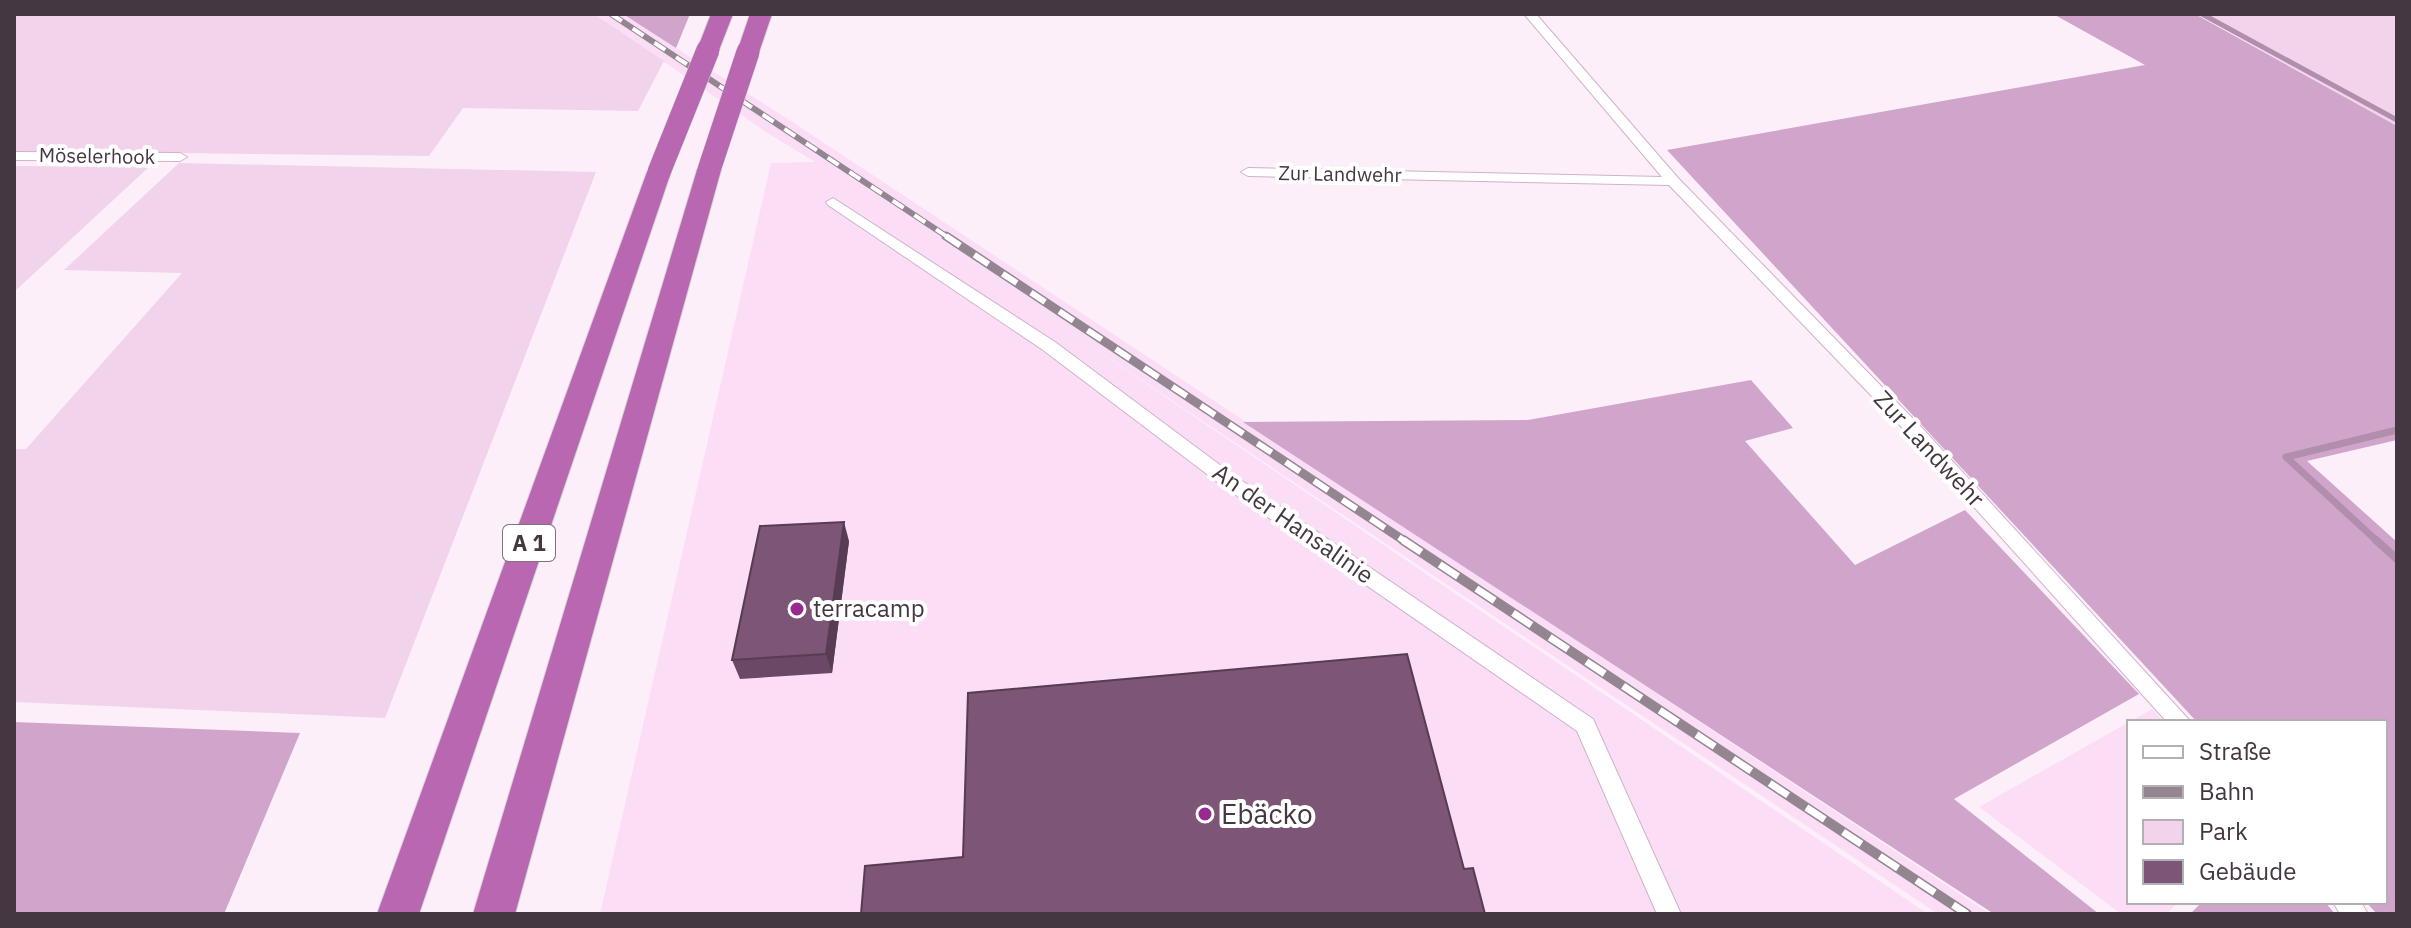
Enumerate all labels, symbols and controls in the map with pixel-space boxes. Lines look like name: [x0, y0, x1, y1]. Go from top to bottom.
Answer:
street label: Möselerhook: [39, 141, 156, 170]
street label: Zur Landwehr: [1278, 159, 1402, 188]
street label: Zur Landwehr: [1867, 383, 1992, 514]
street label: An der Hansalinie: [1207, 456, 1380, 591]
road number: A 1: [503, 525, 555, 561]
place label: terracamp: [813, 592, 925, 624]
marker: terracamp: [788, 600, 806, 618]
legend: [2127, 720, 2387, 904]
text: Straße: [2199, 735, 2271, 767]
text: Bahn: [2199, 775, 2255, 807]
place label: Ebäcko: [1221, 795, 1313, 832]
marker: Ebäcko: [1196, 805, 1214, 823]
text: Park: [2199, 815, 2248, 847]
text: Gebäude: [2199, 855, 2296, 887]

